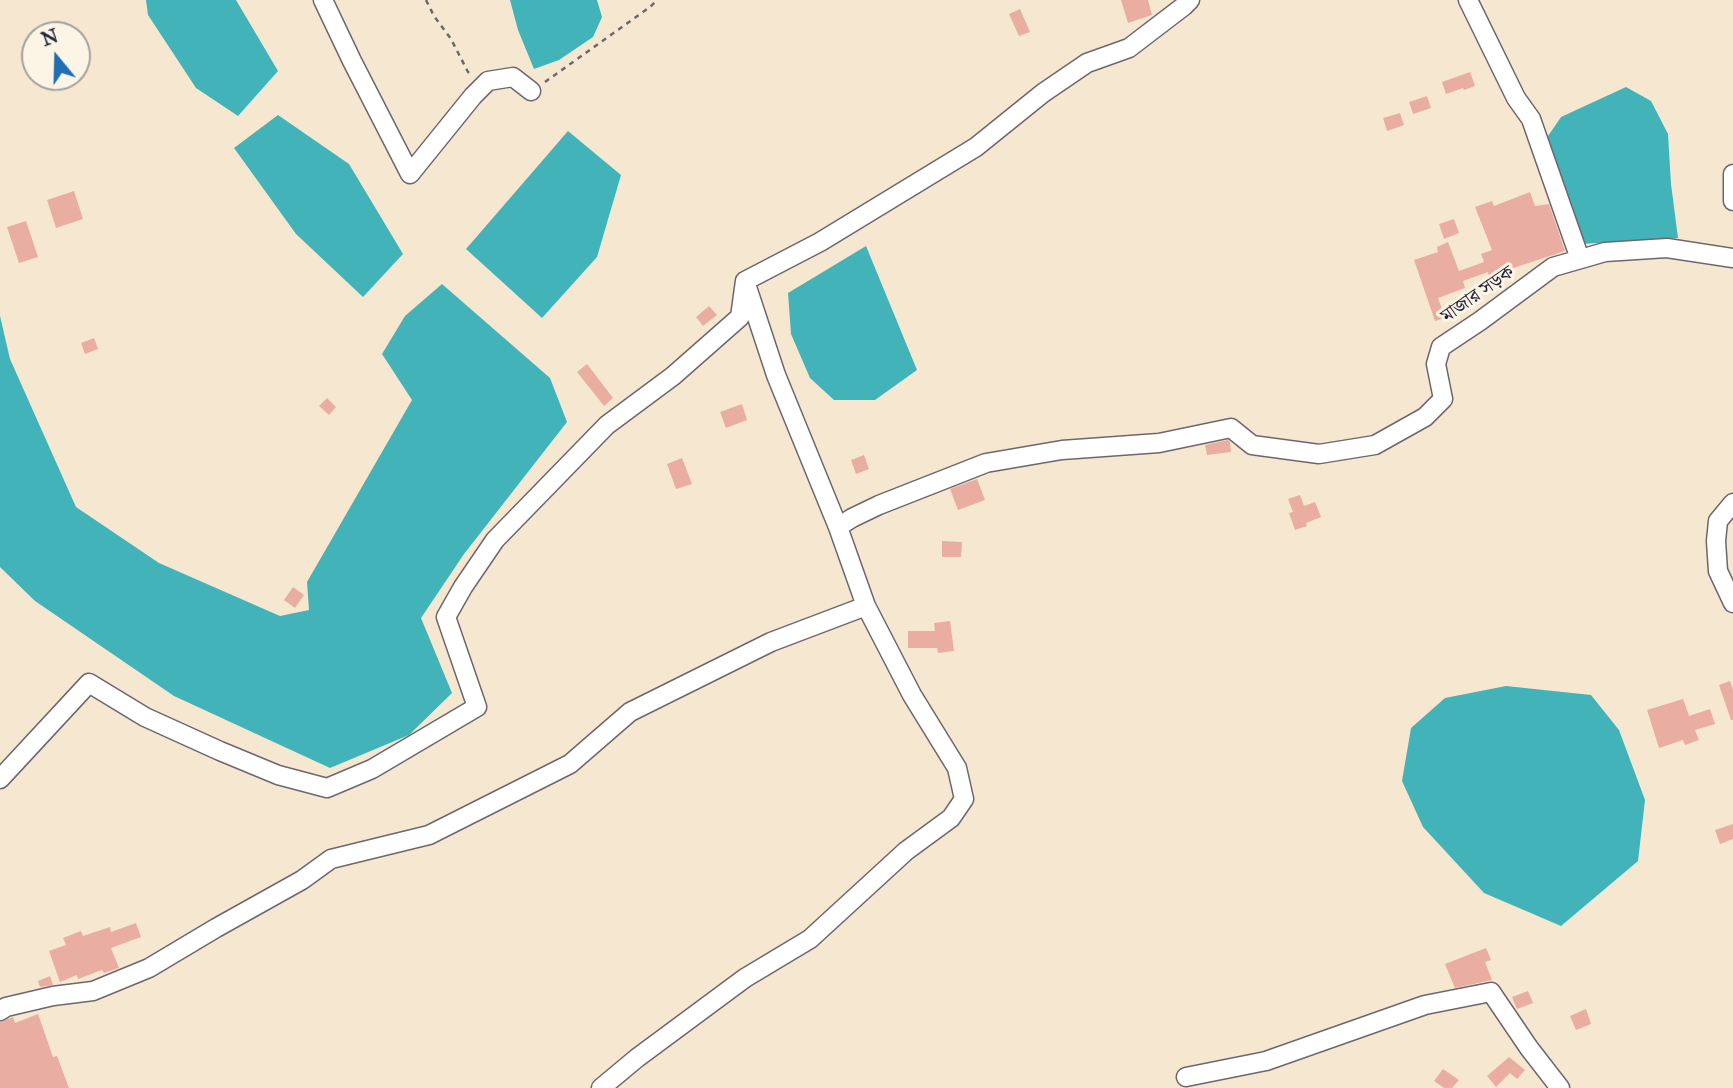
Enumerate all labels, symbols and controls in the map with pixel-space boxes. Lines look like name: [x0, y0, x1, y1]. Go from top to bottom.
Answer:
north arrow: [21, 21, 91, 91]
text: N: [38, 24, 61, 51]
street label: মাজার সড়ক: [1437, 262, 1519, 328]

